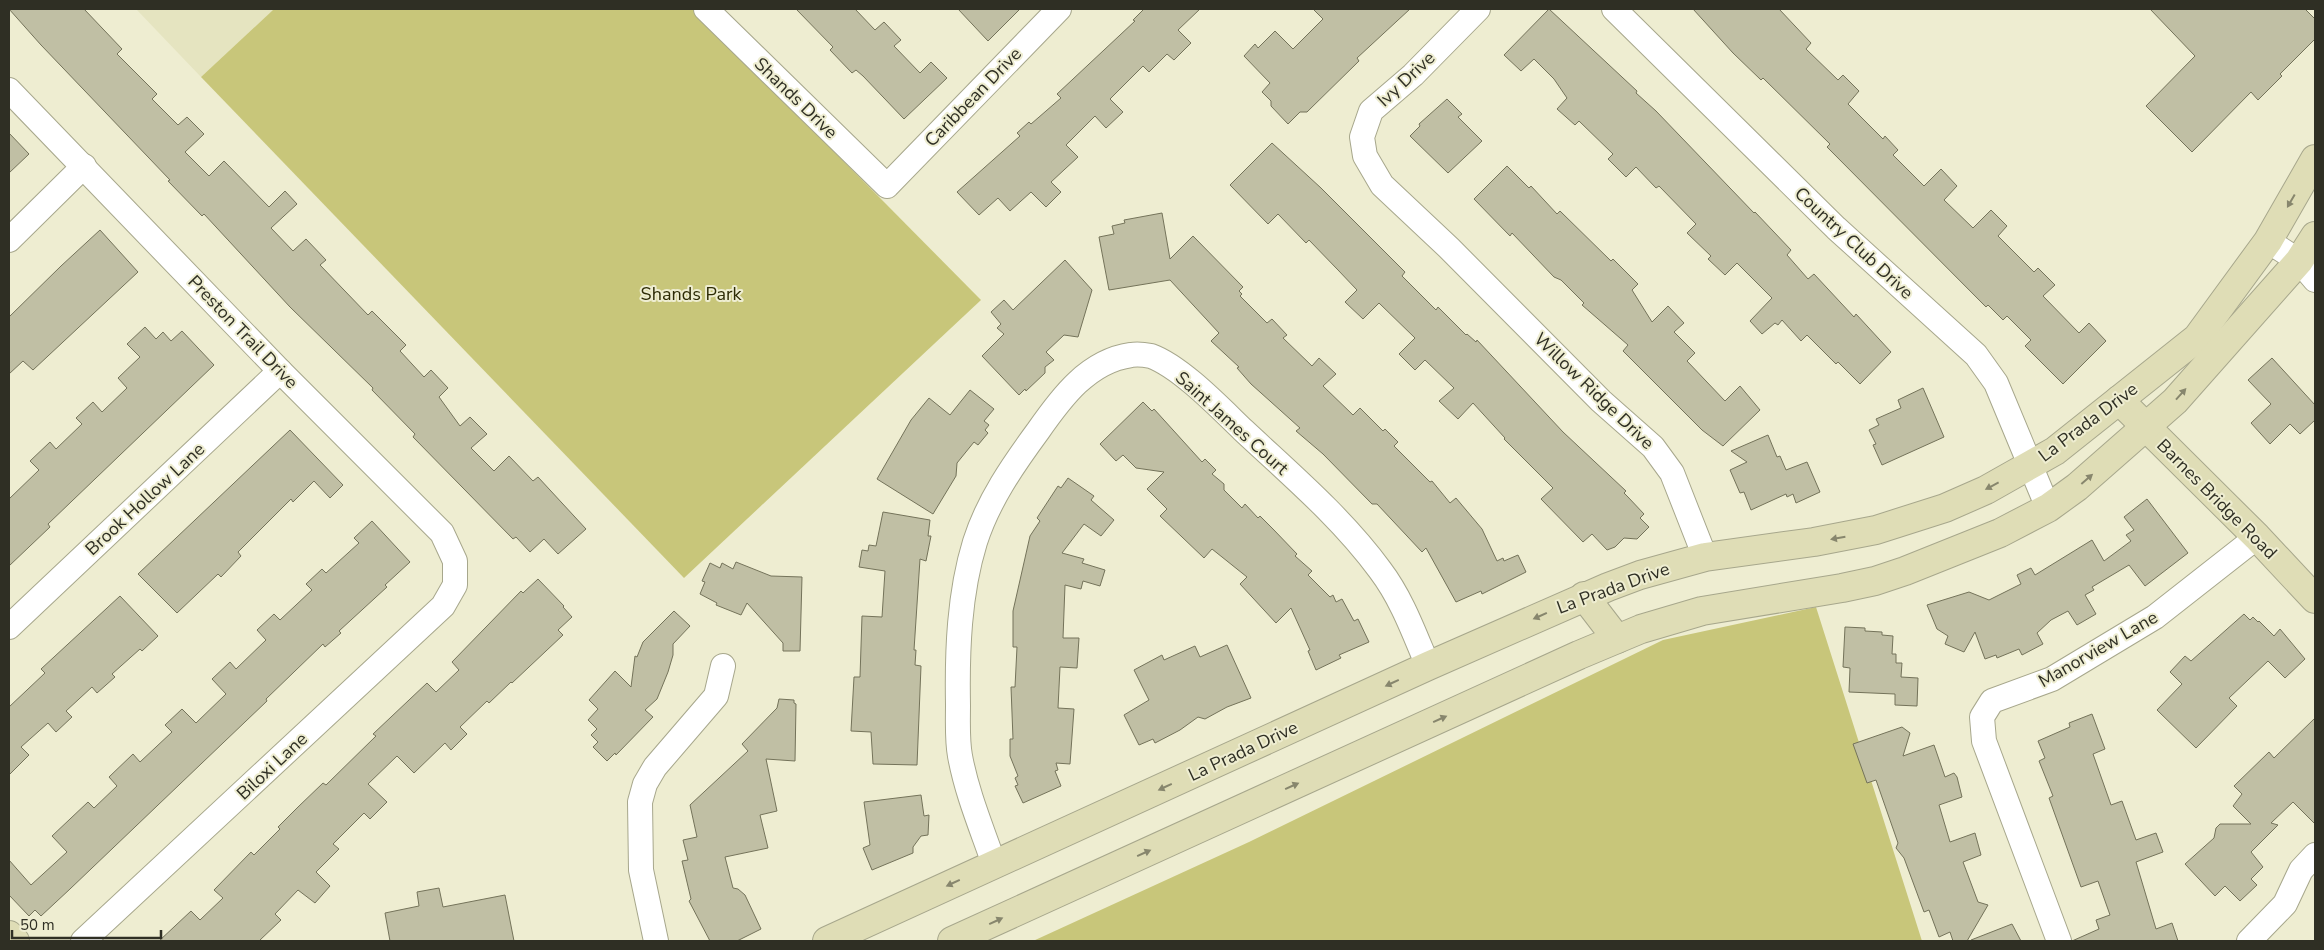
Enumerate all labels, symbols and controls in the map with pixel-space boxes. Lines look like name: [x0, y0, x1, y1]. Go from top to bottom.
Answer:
street label: Caribbean Drive: [919, 42, 1027, 152]
street label: Ivy Drive: [1372, 46, 1440, 112]
street label: Shands Drive: [749, 52, 843, 144]
street label: Country Club Drive: [1789, 182, 1919, 304]
one-way arrow: [2286, 195, 2295, 208]
street label: Preston Trail Drive: [183, 270, 303, 394]
park label: Shands Park: [641, 282, 742, 306]
street label: Willow Ridge Drive: [1529, 327, 1659, 455]
street label: Saint James Court: [1170, 366, 1294, 481]
street label: La Prada Drive: [2033, 377, 2143, 467]
one-way arrow: [2175, 388, 2187, 400]
street label: Barnes Bridge Road: [2152, 434, 2282, 564]
street label: Brook Hollow Lane: [80, 437, 210, 561]
one-way arrow: [2081, 474, 2093, 485]
one-way arrow: [1985, 482, 1999, 491]
one-way arrow: [1830, 534, 1846, 542]
street label: La Prada Drive: [1553, 556, 1673, 620]
street label: Manorview Lane: [2034, 605, 2162, 693]
one-way arrow: [1533, 612, 1547, 620]
one-way arrow: [1385, 679, 1399, 687]
one-way arrow: [1433, 714, 1447, 722]
street label: La Prada Drive: [1184, 715, 1302, 787]
street label: Biloxi Lane: [231, 727, 313, 805]
one-way arrow: [1285, 782, 1299, 790]
one-way arrow: [1158, 783, 1172, 791]
one-way arrow: [1137, 849, 1151, 857]
one-way arrow: [946, 880, 960, 888]
scale bar: [12, 908, 161, 940]
text: 50 m: [20, 915, 55, 935]
one-way arrow: [989, 917, 1003, 925]

